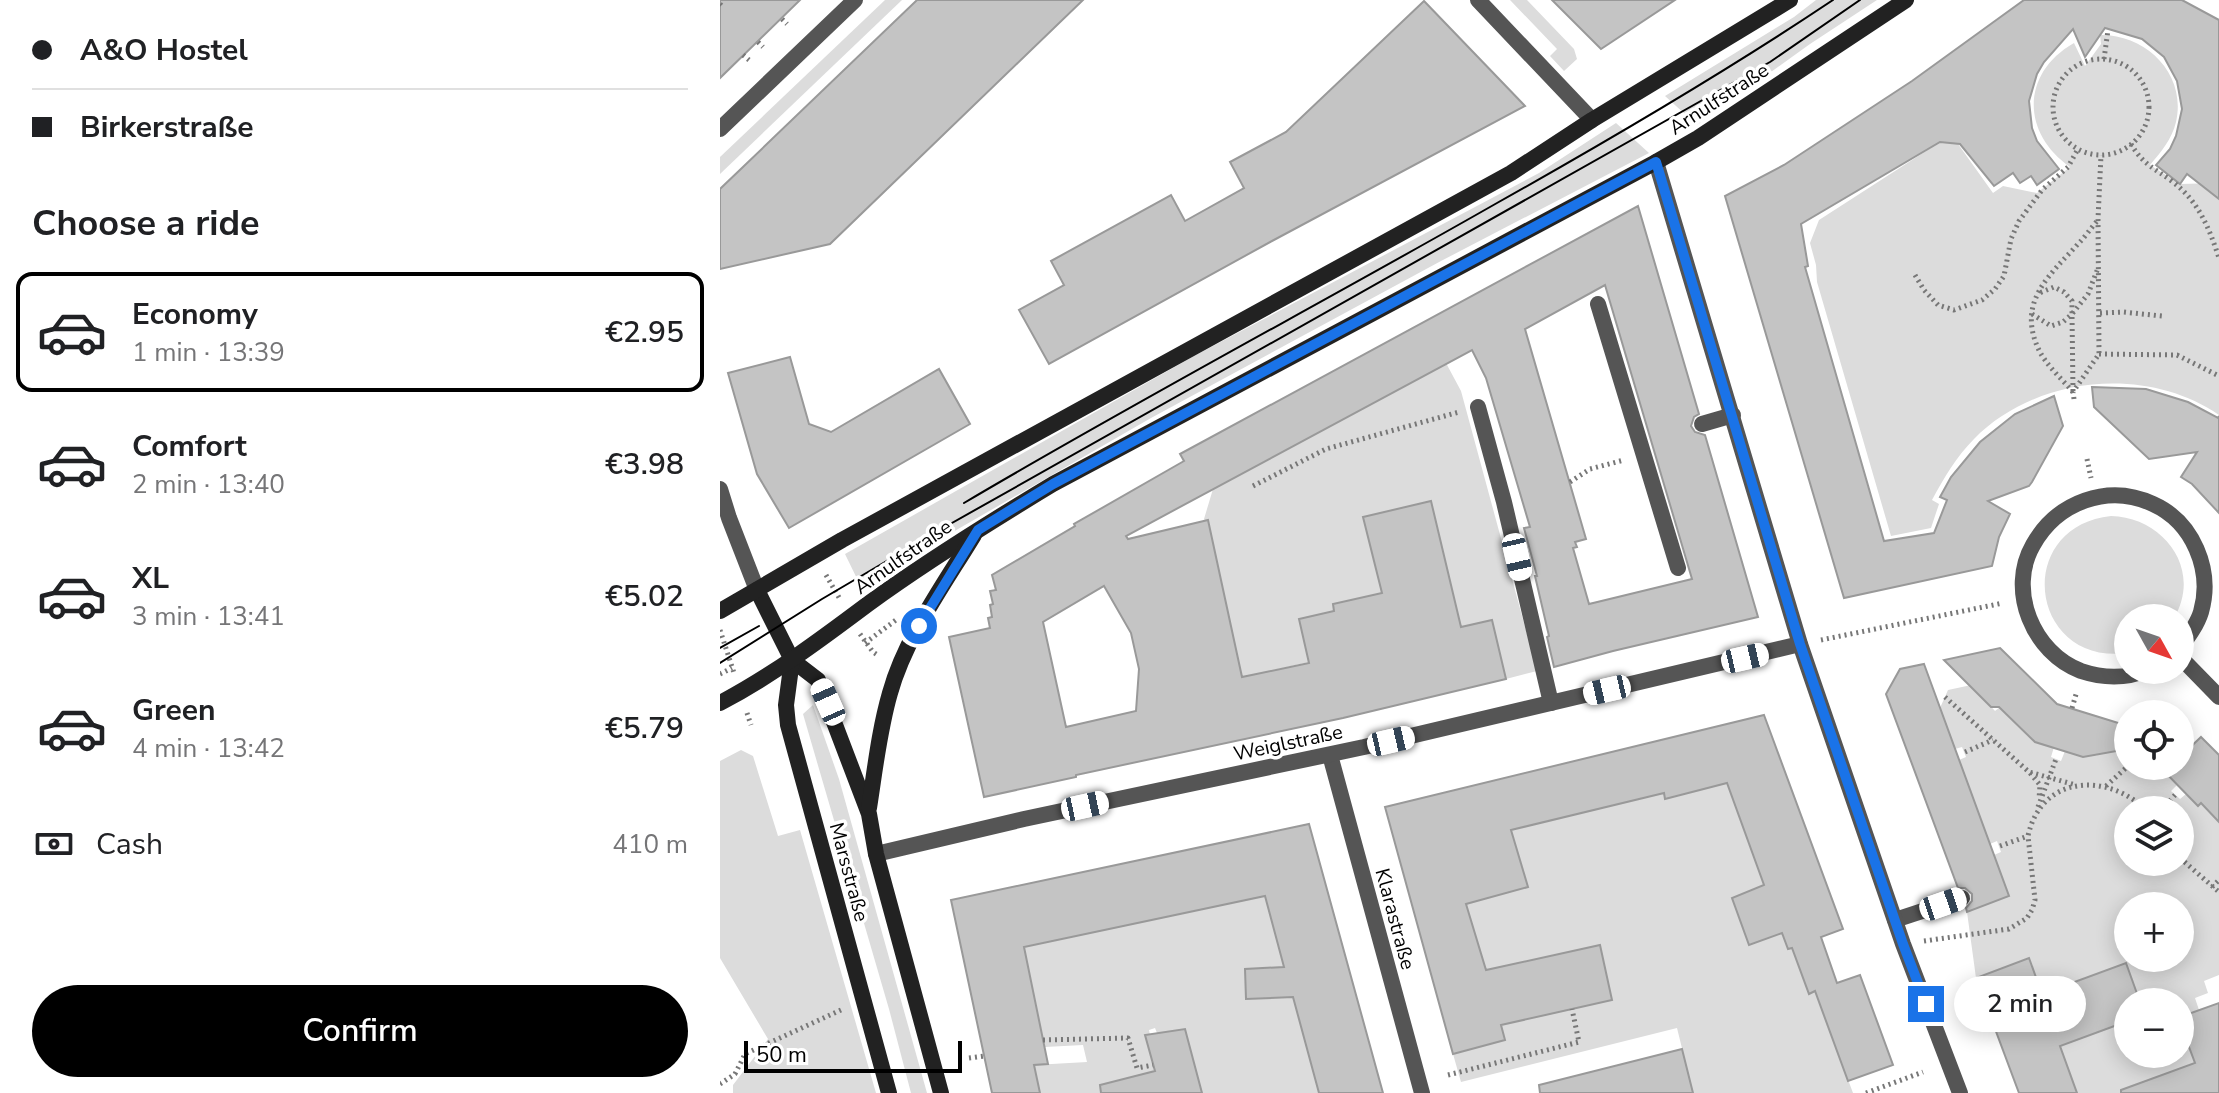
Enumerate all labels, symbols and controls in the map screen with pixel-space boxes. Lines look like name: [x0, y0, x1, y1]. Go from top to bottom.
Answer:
text: A&O Hostel: [80, 30, 248, 71]
street label: Arnulfstraße: [1664, 57, 1774, 141]
text: Birkerstraße: [80, 107, 254, 148]
text: Choose a ride: [32, 199, 260, 248]
text: Economy: [132, 294, 258, 335]
icon: car: [36, 296, 108, 368]
text: €2.95: [605, 312, 684, 353]
text: 1 min · 13:39: [132, 335, 285, 370]
text: Comfort: [132, 426, 247, 467]
icon: car: [36, 428, 108, 500]
text: €3.98: [605, 444, 684, 485]
text: 2 min · 13:40: [132, 467, 285, 502]
street label: Arnulfstraße: [849, 513, 957, 601]
car: [1500, 531, 1534, 583]
text: XL: [132, 558, 169, 599]
icon: car: [36, 560, 108, 632]
text: €5.02: [605, 576, 684, 617]
text: 3 min · 13:41: [132, 599, 285, 634]
north arrow: [2114, 604, 2194, 684]
map controls: [2114, 604, 2194, 1068]
route start: [901, 608, 937, 644]
car: [1719, 641, 1771, 675]
car: [1581, 673, 1633, 707]
car: [807, 675, 849, 729]
text: Green: [132, 690, 216, 731]
icon: car: [36, 692, 108, 764]
button: locate: [2114, 700, 2194, 780]
text: €5.79: [605, 708, 684, 749]
street label: Weiglstraße: [1231, 718, 1345, 768]
car: [1365, 724, 1417, 758]
text: 4 min · 13:42: [132, 731, 285, 766]
car: [1059, 789, 1111, 823]
button: layers: [2114, 796, 2194, 876]
street label: Marsstraße: [823, 819, 875, 925]
icon: cash: [32, 822, 76, 866]
text: Cash: [96, 824, 163, 865]
text: 410 m: [612, 827, 688, 862]
street label: Klarastraße: [1369, 865, 1421, 973]
car: [1916, 885, 1970, 923]
button: +: [2114, 892, 2194, 972]
callout: 2 min: [1954, 976, 2086, 1032]
button: Confirm: [32, 985, 688, 1077]
route end: [1908, 986, 1944, 1022]
text: 2 min: [1987, 986, 2053, 1021]
button: −: [2114, 988, 2194, 1068]
scale bar: [744, 1037, 962, 1073]
text: 50 m: [756, 1040, 807, 1070]

